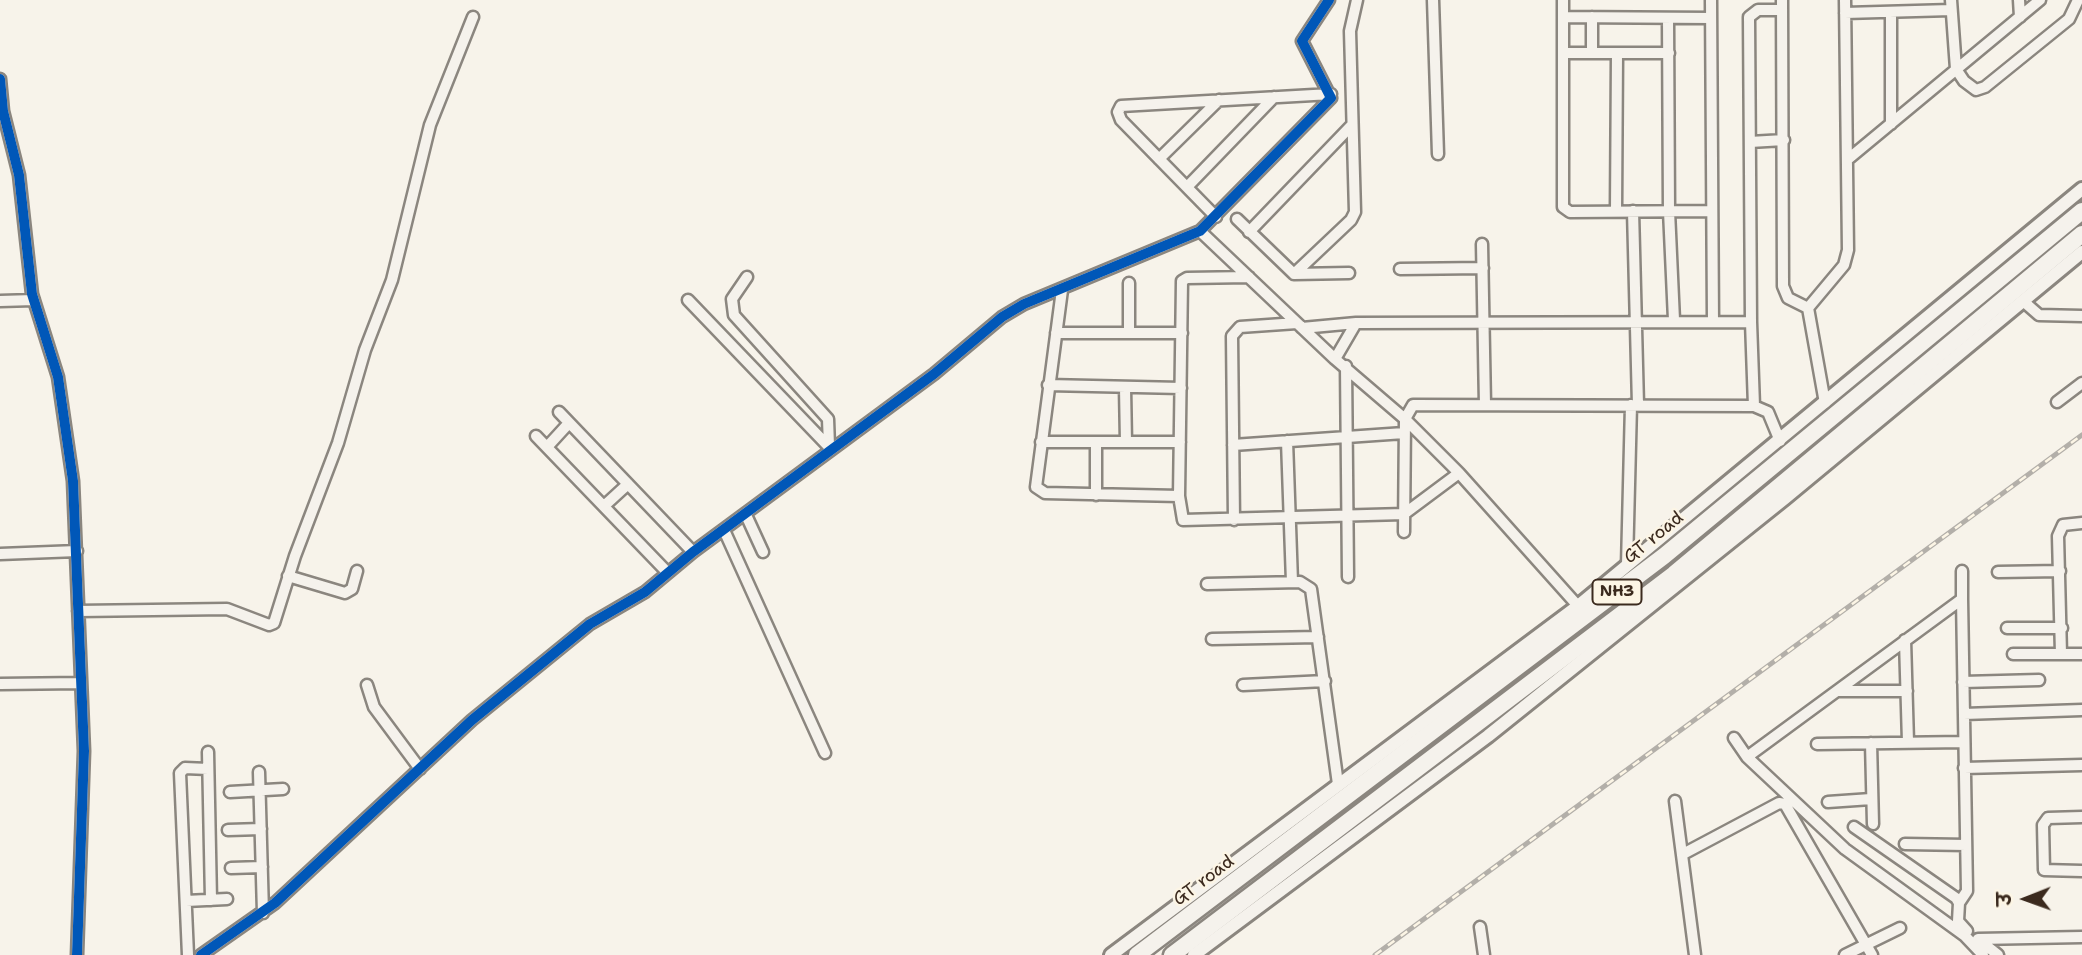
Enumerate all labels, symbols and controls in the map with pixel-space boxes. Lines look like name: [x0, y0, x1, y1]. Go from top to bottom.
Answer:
street label: GT road: [1620, 507, 1688, 569]
road number: NH3: [1592, 580, 1642, 604]
street label: GT road: [1169, 851, 1239, 911]
north arrow: [1991, 864, 2061, 934]
text: उ: [1992, 893, 2017, 906]

